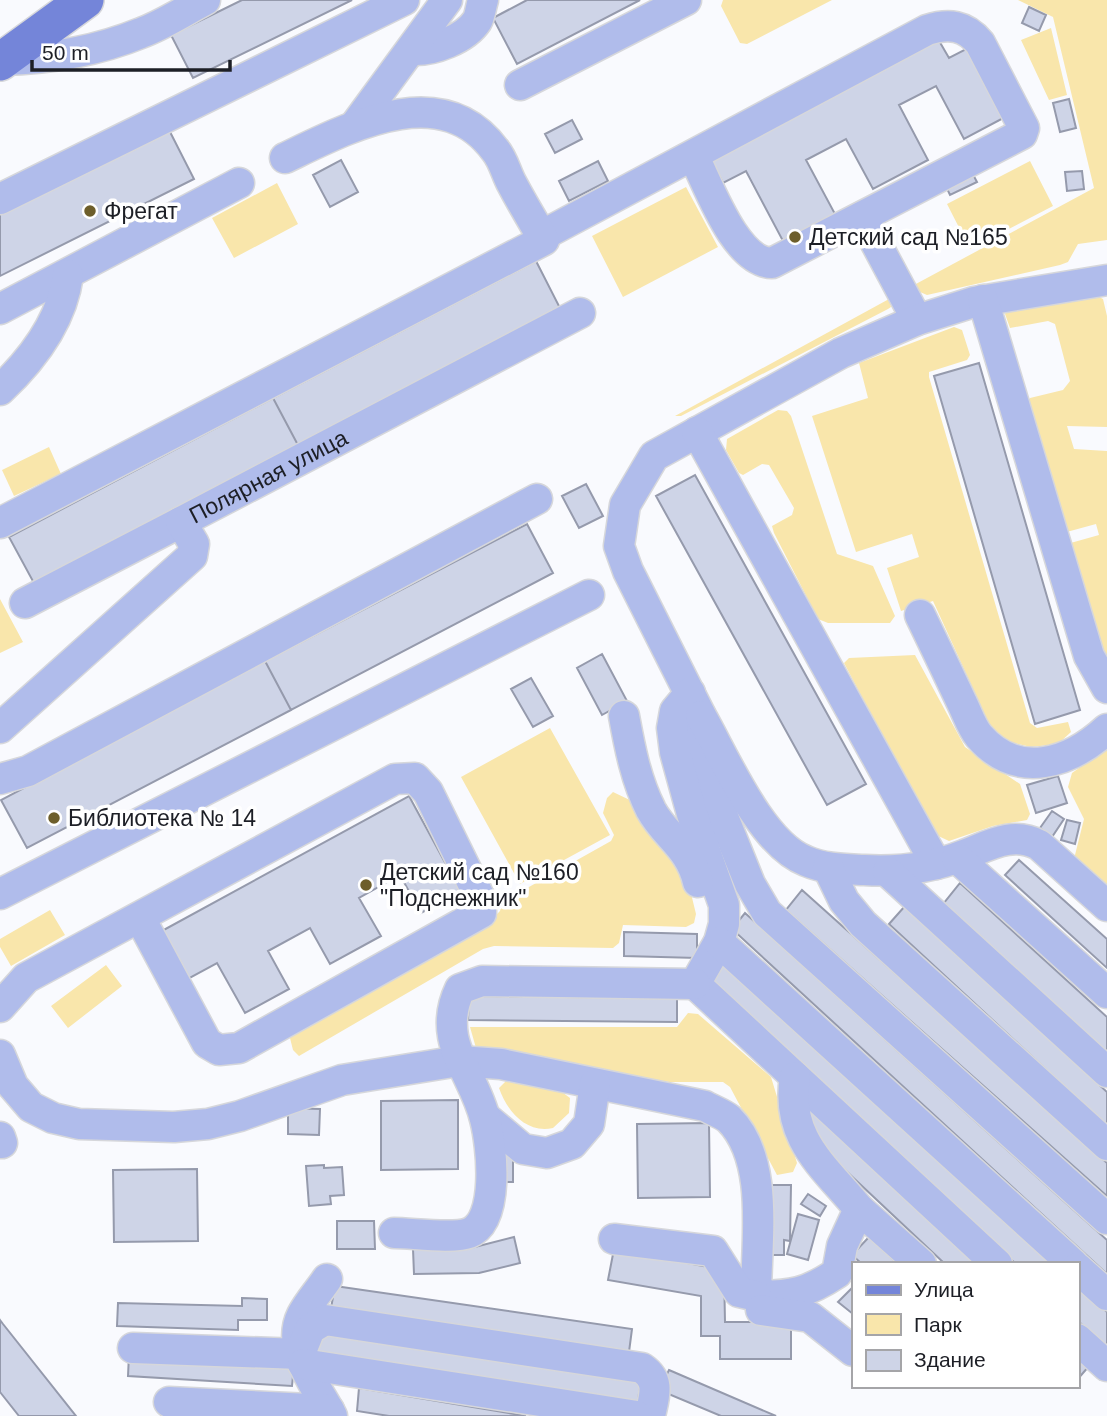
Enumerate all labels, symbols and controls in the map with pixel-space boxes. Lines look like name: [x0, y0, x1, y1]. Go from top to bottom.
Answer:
scale bar: [32, 28, 229, 72]
text: 50 m: [42, 41, 89, 64]
place label: Фрегат: [104, 198, 178, 224]
marker: Фрегат: [82, 203, 98, 219]
place label: Детский сад №165: [809, 224, 1008, 250]
marker: Детский сад №165: [787, 229, 803, 245]
street label: Полярная улица: [185, 424, 352, 528]
place label: Библиотека № 14: [68, 805, 256, 831]
marker: Библиотека № 14: [46, 810, 62, 826]
place label: Детский сад №160 "Подснежник": [380, 859, 579, 911]
marker: Детский сад №160 "Подснежник": [358, 877, 374, 893]
legend: [852, 1262, 1079, 1388]
text: Улица: [914, 1278, 974, 1301]
text: Парк: [914, 1313, 962, 1336]
text: Здание: [914, 1348, 986, 1371]

